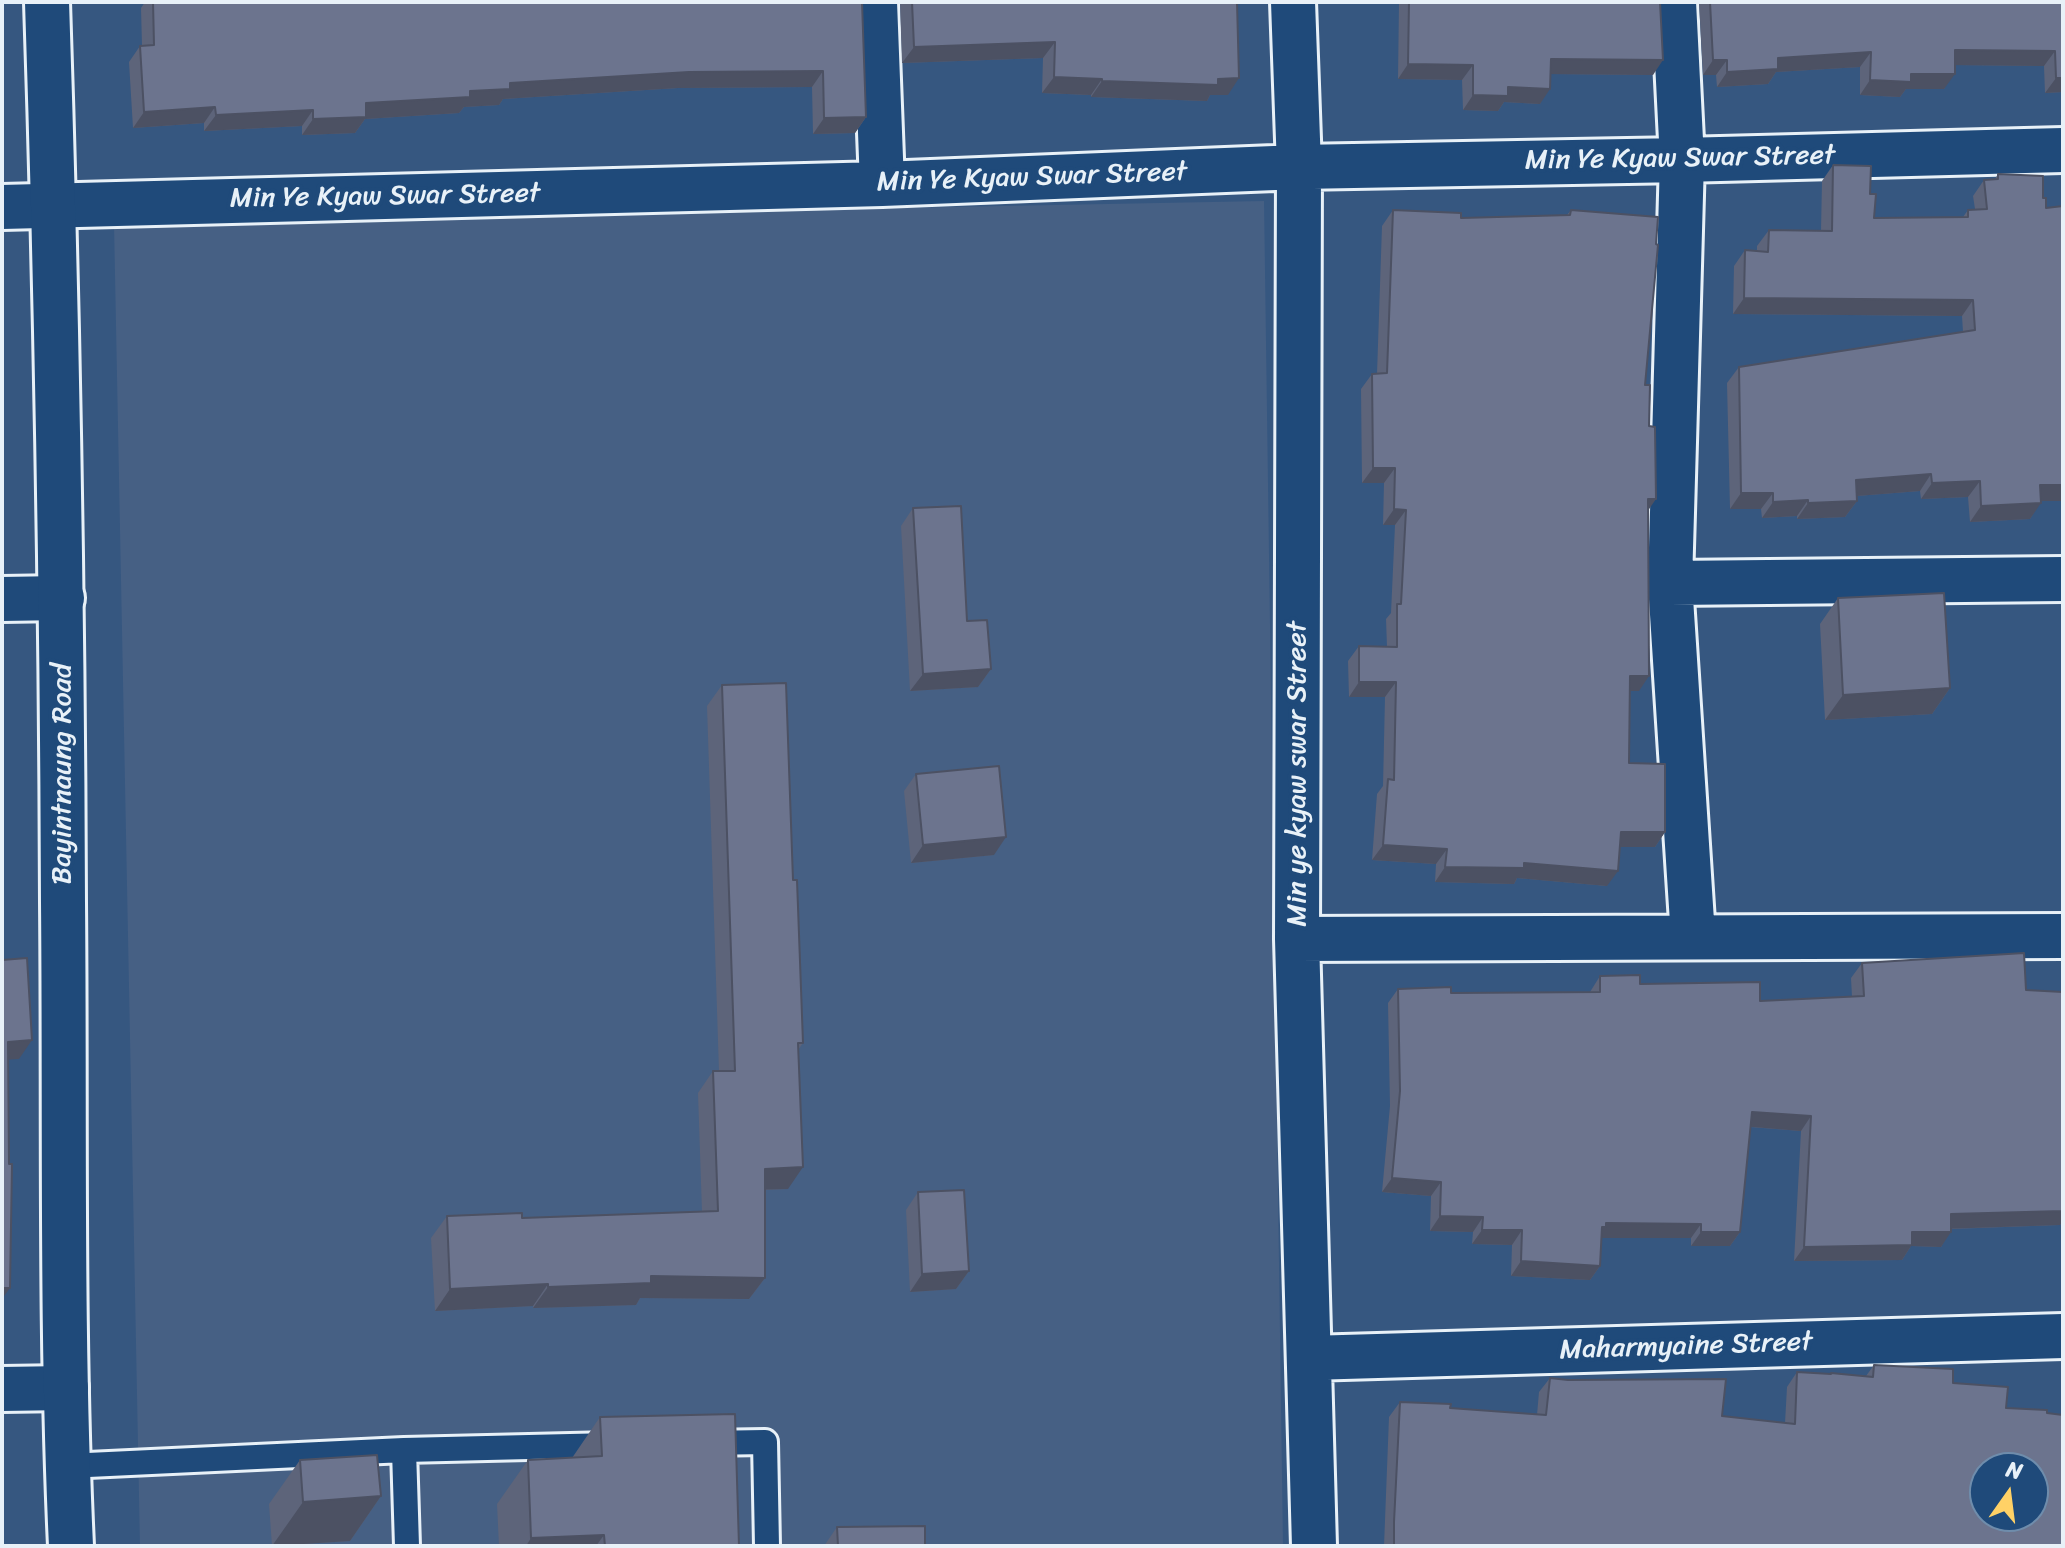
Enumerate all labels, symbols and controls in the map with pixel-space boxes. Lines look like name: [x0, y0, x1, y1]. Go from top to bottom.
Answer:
street label: Min Ye Kyaw Swar Street: [1525, 139, 1835, 179]
street label: Min Ye Kyaw Swar Street: [876, 156, 1188, 200]
street label: Min Ye Kyaw Swar Street: [230, 177, 540, 217]
street label: Min ye kyaw swar Street: [1281, 621, 1315, 927]
street label: Bayintnaung Road: [46, 663, 80, 885]
street label: Maharmyaine Street: [1559, 1326, 1813, 1368]
text: N: [2002, 1449, 2027, 1491]
north arrow: [1969, 1452, 2049, 1532]

